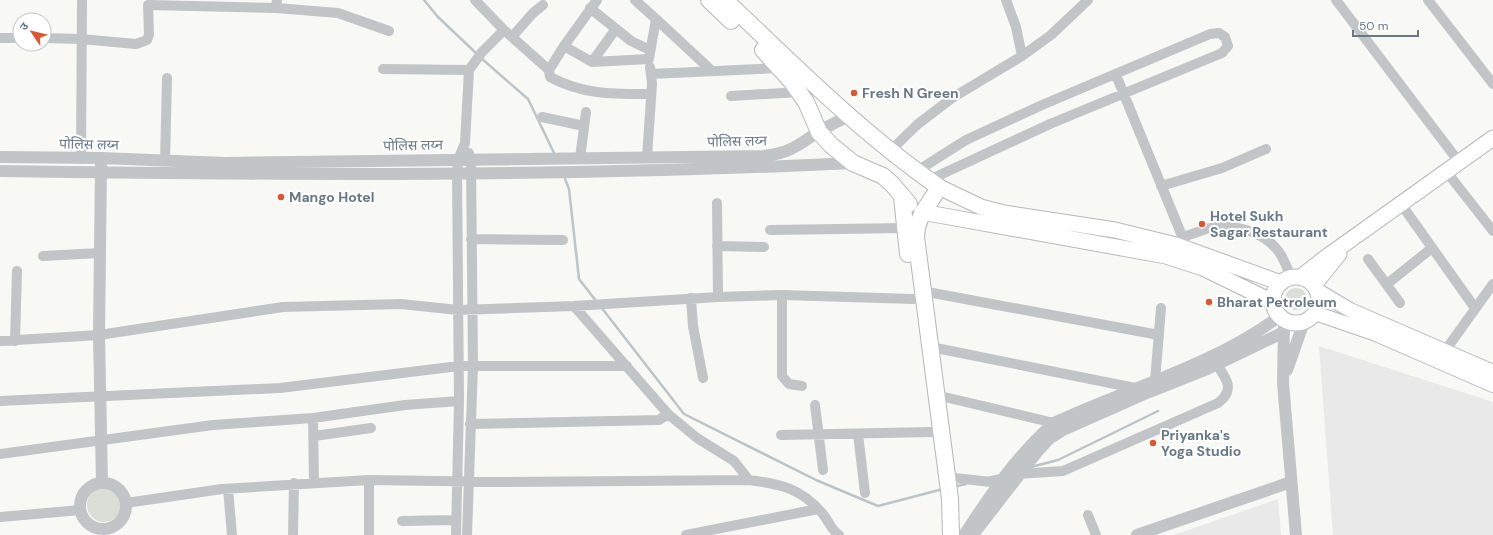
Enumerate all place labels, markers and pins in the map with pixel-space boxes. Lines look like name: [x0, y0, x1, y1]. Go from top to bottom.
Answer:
place label: Fresh N Green: [862, 84, 959, 102]
marker: Fresh N Green: [849, 88, 859, 98]
place label: Mango Hotel: [289, 188, 374, 206]
marker: Mango Hotel: [276, 192, 286, 202]
place label: Hotel Sukh Sagar Restaurant: [1210, 207, 1328, 241]
marker: Hotel Sukh Sagar Restaurant: [1197, 219, 1207, 229]
place label: Bharat Petroleum: [1217, 293, 1337, 311]
marker: Bharat Petroleum: [1204, 297, 1214, 307]
place label: Priyanka's Yoga Studio: [1161, 426, 1241, 460]
marker: Priyanka's Yoga Studio: [1148, 438, 1158, 448]

